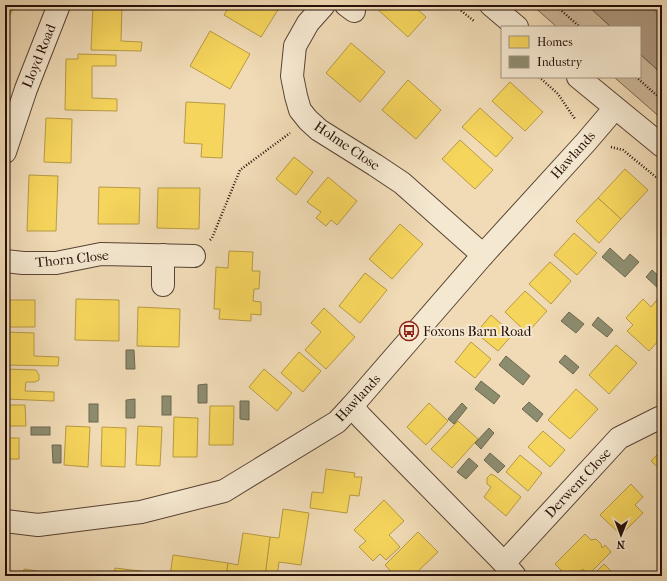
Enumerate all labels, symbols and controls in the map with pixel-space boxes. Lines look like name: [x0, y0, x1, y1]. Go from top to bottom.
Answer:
street label: Lloyd Road: [18, 21, 60, 91]
legend: [501, 26, 641, 78]
text: Homes: [537, 35, 573, 49]
text: Industry: [537, 55, 583, 69]
street label: Holme Close: [311, 118, 383, 174]
street label: Hawlands: [547, 127, 599, 183]
street label: Thorn Close: [34, 247, 110, 271]
bus stop icon: Foxons Barn Road: [398, 320, 420, 342]
place label: Foxons Barn Road: [423, 323, 532, 340]
street label: Hawlands: [332, 371, 384, 425]
street label: Derwent Close: [541, 445, 615, 521]
north arrow: [601, 515, 641, 555]
text: N: [616, 538, 625, 551]

